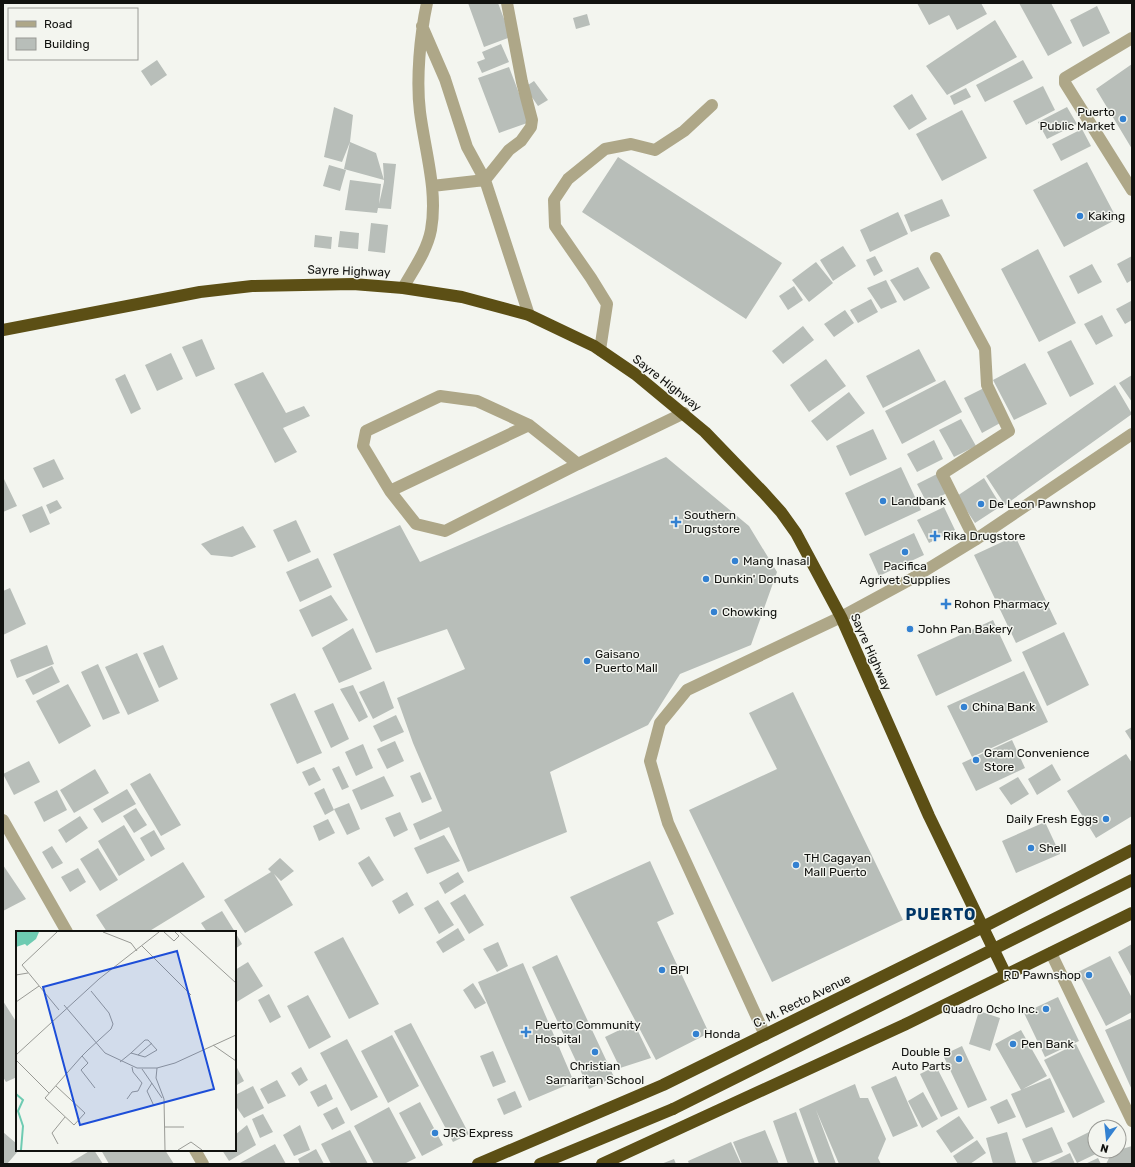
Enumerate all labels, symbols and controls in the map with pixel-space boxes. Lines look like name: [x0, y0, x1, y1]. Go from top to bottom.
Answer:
legend: [8, 8, 138, 60]
text: Road: [44, 17, 72, 31]
text: Building: [44, 37, 90, 51]
place label: Puerto Public Market: [1040, 105, 1115, 133]
marker: Puerto Public Market: [1118, 114, 1128, 124]
place label: Kaking: [1088, 209, 1125, 223]
marker: Kaking: [1075, 211, 1085, 221]
street label: Sayre Highway: [307, 263, 391, 279]
street label: Sayre Highway: [630, 352, 704, 414]
place label: Landbank: [891, 494, 947, 508]
marker: Landbank: [878, 496, 888, 506]
place label: De Leon Pawnshop: [989, 497, 1096, 511]
marker: De Leon Pawnshop: [976, 499, 986, 509]
place label: Southern Drugstore: [684, 508, 740, 536]
marker: Southern Drugstore: [671, 517, 681, 527]
place label: Rika Drugstore: [943, 529, 1026, 543]
marker: Rika Drugstore: [930, 531, 940, 541]
marker: Pacifica Agrivet Supplies: [900, 547, 910, 557]
place label: Mang Inasal: [743, 554, 809, 568]
marker: Mang Inasal: [730, 556, 740, 566]
place label: Pacifica Agrivet Supplies: [860, 559, 950, 587]
place label: Dunkin' Donuts: [714, 572, 799, 586]
marker: Dunkin' Donuts: [701, 574, 711, 584]
place label: Rohon Pharmacy: [954, 597, 1050, 611]
marker: Rohon Pharmacy: [941, 599, 951, 609]
place label: Chowking: [722, 605, 777, 619]
marker: Chowking: [709, 607, 719, 617]
street label: Sayre Highway: [848, 611, 894, 693]
place label: John Pan Bakery: [918, 622, 1013, 636]
marker: John Pan Bakery: [905, 624, 915, 634]
place label: Gaisano Puerto Mall: [595, 647, 658, 675]
marker: Gaisano Puerto Mall: [582, 656, 592, 666]
place label: China Bank: [972, 700, 1036, 714]
marker: China Bank: [959, 702, 969, 712]
place label: Gram Convenience Store: [984, 746, 1090, 774]
marker: Gram Convenience Store: [971, 755, 981, 765]
place label: Daily Fresh Eggs: [1006, 812, 1098, 826]
marker: Daily Fresh Eggs: [1101, 814, 1111, 824]
place label: Shell: [1039, 841, 1066, 855]
marker: Shell: [1026, 843, 1036, 853]
place label: TH Cagayan Mall Puerto: [804, 851, 871, 879]
marker: TH Cagayan Mall Puerto: [791, 860, 801, 870]
district label: PUERTO: [906, 905, 976, 924]
inset map: [16, 931, 236, 1151]
place label: BPI: [670, 963, 689, 977]
marker: BPI: [657, 965, 667, 975]
place label: RD Pawnshop: [1003, 968, 1081, 982]
marker: RD Pawnshop: [1084, 970, 1094, 980]
street label: C. M. Recto Avenue: [751, 971, 853, 1031]
place label: Quadro Ocho Inc.: [943, 1002, 1038, 1016]
marker: Quadro Ocho Inc.: [1041, 1004, 1051, 1014]
place label: Puerto Community Hospital: [535, 1018, 641, 1046]
marker: Puerto Community Hospital: [520, 1026, 532, 1038]
place label: Honda: [704, 1027, 741, 1041]
marker: Honda: [691, 1029, 701, 1039]
place label: Pen Bank: [1021, 1037, 1074, 1051]
marker: Pen Bank: [1008, 1039, 1018, 1049]
place label: Double B Auto Parts: [892, 1045, 951, 1073]
marker: Christian Samaritan School: [590, 1047, 600, 1057]
marker: Double B Auto Parts: [954, 1054, 964, 1064]
place label: Christian Samaritan School: [546, 1059, 644, 1087]
north arrow: [1087, 1119, 1127, 1159]
place label: JRS Express: [443, 1126, 513, 1140]
marker: JRS Express: [430, 1128, 440, 1138]
text: N: [1099, 1141, 1110, 1155]

